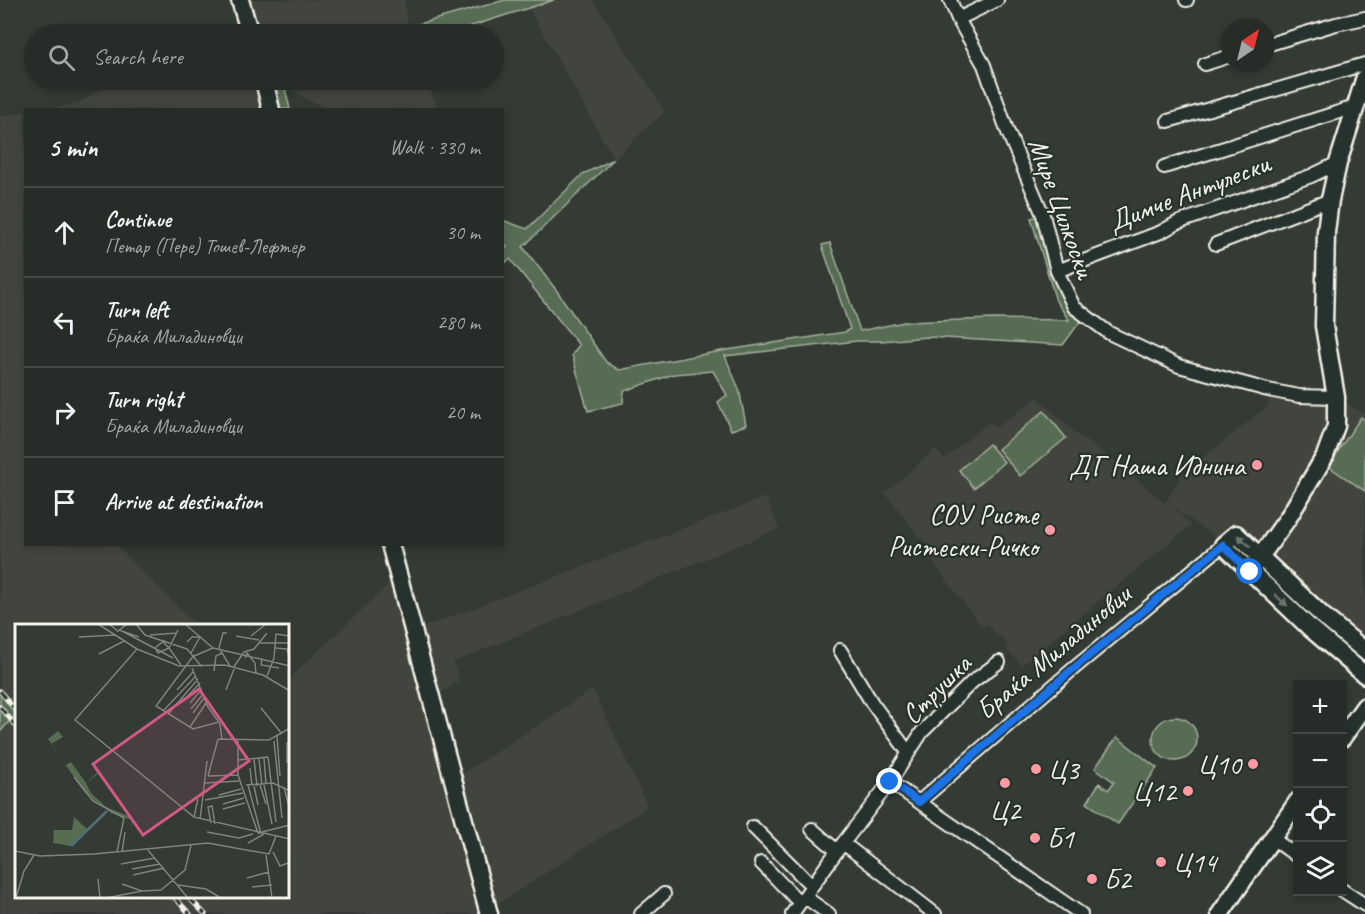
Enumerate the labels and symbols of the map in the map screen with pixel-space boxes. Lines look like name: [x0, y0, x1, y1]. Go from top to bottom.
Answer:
north arrow: [1221, 18, 1275, 72]
street label: Мире Цилкоски: [1020, 133, 1104, 284]
street label: Димче Антулески: [1103, 144, 1276, 239]
place label: ДГ Наша Иднина: [1069, 448, 1247, 483]
marker: ДГ Наша Иднина: [1250, 458, 1264, 472]
place label: СОУ Ристе Ристески-Ричко: [888, 497, 1041, 564]
marker: СОУ Ристе Ристески-Ричко: [1043, 523, 1057, 537]
one-way arrow: [1237, 535, 1252, 548]
route start: [1236, 558, 1262, 584]
street label: Браќа Миладиновци: [968, 575, 1140, 727]
one-way arrow: [1273, 593, 1288, 607]
inset map: [15, 624, 290, 899]
street label: Струшка: [894, 645, 980, 731]
place label: Ц10: [1198, 747, 1243, 782]
place label: Ц3: [1048, 752, 1081, 787]
marker: Ц10: [1246, 757, 1260, 771]
marker: Ц3: [1029, 762, 1043, 776]
route end: [876, 768, 902, 794]
place label: Ц12: [1133, 774, 1178, 809]
marker: Ц2: [998, 776, 1012, 790]
marker: Ц12: [1181, 784, 1195, 798]
place label: Ц2: [990, 793, 1023, 828]
place label: Б1: [1047, 821, 1075, 856]
marker: Б1: [1028, 831, 1042, 845]
place label: Ц14: [1173, 845, 1219, 880]
marker: Ц14: [1154, 855, 1168, 869]
place label: Б2: [1104, 862, 1133, 897]
marker: Б2: [1085, 872, 1099, 886]

